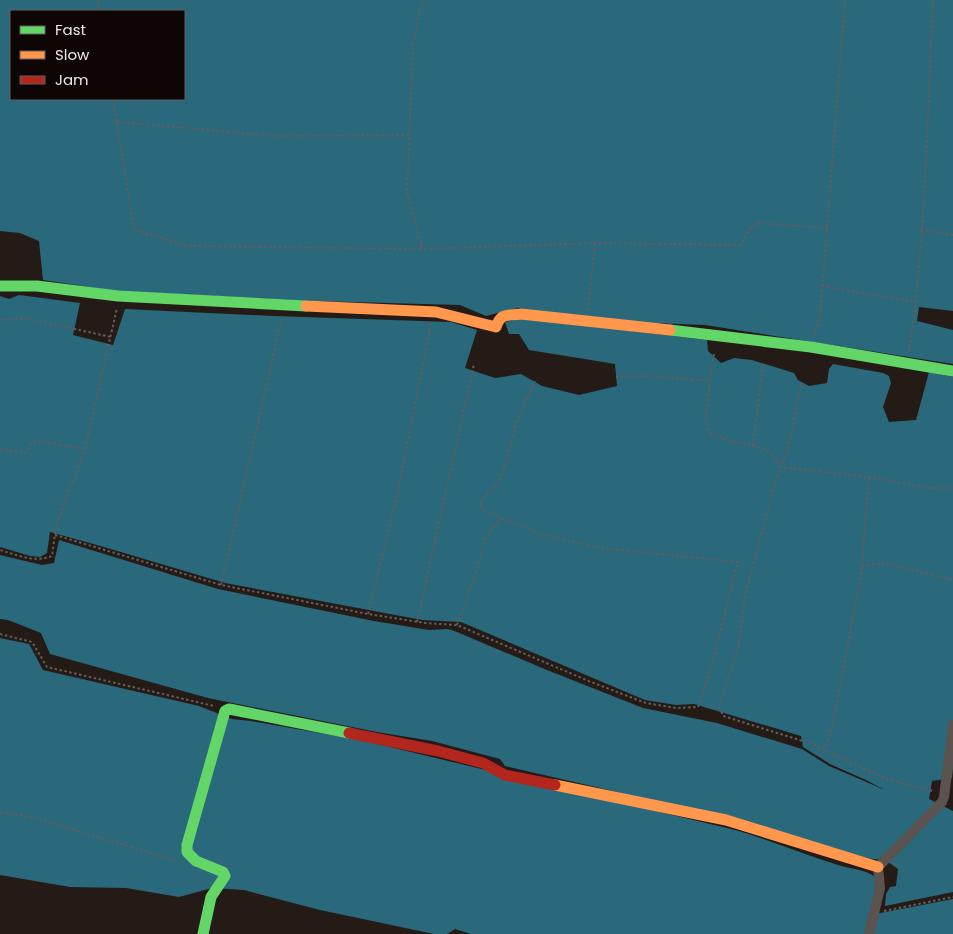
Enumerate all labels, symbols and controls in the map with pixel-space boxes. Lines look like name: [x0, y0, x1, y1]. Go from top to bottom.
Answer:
legend: [10, 10, 185, 100]
text: Fast: [55, 19, 86, 40]
text: Slow: [55, 44, 90, 65]
text: Jam: [55, 69, 89, 90]

